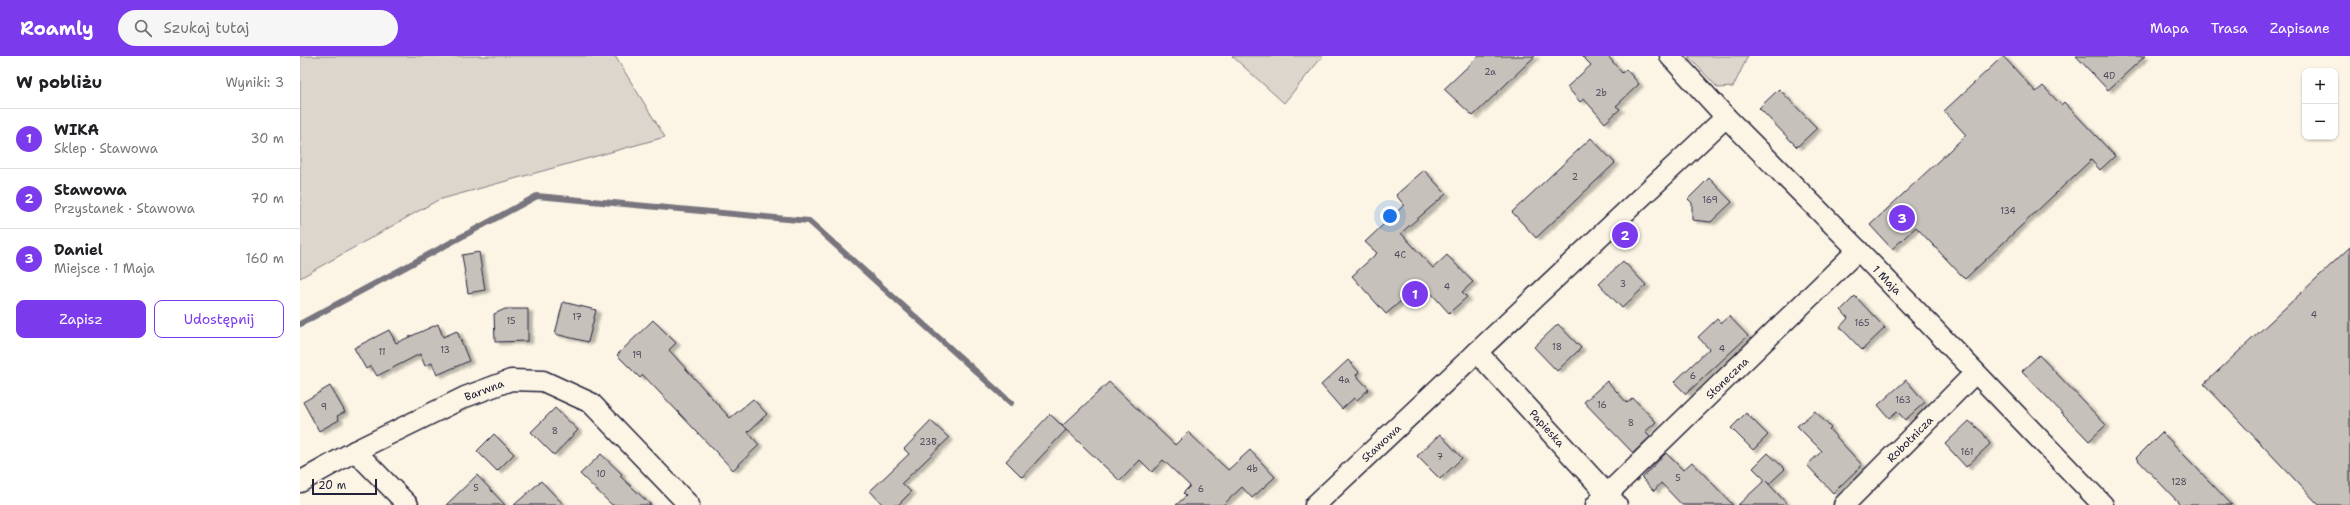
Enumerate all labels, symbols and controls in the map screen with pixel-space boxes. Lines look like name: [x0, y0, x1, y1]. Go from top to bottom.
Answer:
search box: [118, 10, 398, 46]
text: Roamly: [20, 16, 94, 41]
icon: search: [132, 17, 154, 39]
text: Szukaj tutaj: [164, 18, 249, 38]
text: Mapa: [2150, 19, 2189, 37]
text: Trasa: [2211, 19, 2248, 37]
text: Zapisane: [2270, 19, 2330, 37]
house number: 2a: [1484, 66, 1496, 78]
map controls: [2302, 68, 2338, 140]
button: +: [2302, 68, 2338, 104]
house number: 4D: [2103, 70, 2115, 82]
text: W pobliżu: [16, 71, 102, 93]
text: Wyniki: 3: [225, 74, 284, 91]
house number: 2b: [1595, 87, 1607, 99]
button: −: [2302, 104, 2338, 140]
text: WIKA: [54, 120, 99, 140]
text: 1: [26, 130, 32, 147]
text: 30 m: [250, 130, 284, 147]
text: Sklep · Stawowa: [54, 140, 158, 157]
house number: 2: [1572, 171, 1578, 183]
text: Stawowa: [54, 180, 127, 200]
text: 2: [24, 190, 34, 207]
text: 70 m: [250, 190, 284, 207]
house number: 169: [1702, 194, 1718, 206]
text: Przystanek · Stawowa: [54, 200, 195, 217]
pin: 3: [1889, 203, 1915, 233]
house number: 134: [2000, 205, 2016, 217]
your location: [1380, 206, 1400, 226]
pin: 2: [1612, 220, 1638, 250]
text: Daniel: [54, 240, 103, 260]
house number: 4C: [1394, 249, 1406, 261]
text: 3: [24, 250, 34, 267]
text: 160 m: [246, 250, 284, 267]
text: Miejsce · 1 Maja: [54, 260, 155, 277]
street label: 1 Maja: [1869, 262, 1904, 298]
house number: 3: [1620, 278, 1626, 290]
pin: 1: [1402, 279, 1428, 309]
house number: 4: [1444, 281, 1450, 293]
button: Zapisz: [16, 300, 146, 338]
button: Udostępnij: [154, 300, 284, 338]
house number: 4: [2311, 309, 2317, 321]
house number: 17: [572, 311, 582, 323]
house number: 15: [506, 315, 516, 327]
house number: 165: [1855, 317, 1869, 329]
house number: 18: [1552, 341, 1562, 353]
house number: 4: [1719, 343, 1725, 355]
house number: 13: [440, 344, 450, 356]
house number: 11: [378, 346, 386, 358]
house number: 19: [632, 349, 642, 361]
street label: Słoneczna: [1703, 354, 1752, 403]
house number: 6: [1690, 370, 1696, 382]
house number: 4a: [1338, 374, 1350, 386]
street label: Barwna: [462, 376, 506, 405]
house number: 163: [1895, 394, 1911, 406]
house number: 16: [1597, 399, 1607, 411]
house number: 9: [321, 401, 327, 413]
street label: Papieska: [1526, 406, 1568, 451]
street label: Robotnicza: [1884, 413, 1937, 466]
house number: 8: [1628, 417, 1634, 429]
street label: Stawowa: [1358, 421, 1405, 466]
house number: 8: [552, 425, 558, 437]
house number: 23B: [919, 436, 937, 448]
house number: 161: [1961, 446, 1973, 458]
house number: 7: [1437, 451, 1443, 463]
house number: 4b: [1246, 463, 1258, 475]
house number: 10: [596, 468, 606, 480]
house number: 5: [1675, 472, 1681, 484]
house number: 128: [2171, 476, 2187, 488]
scale bar: [312, 477, 377, 496]
text: 20 m: [318, 478, 346, 493]
house number: 5: [473, 482, 479, 494]
house number: 6: [1198, 483, 1204, 495]

